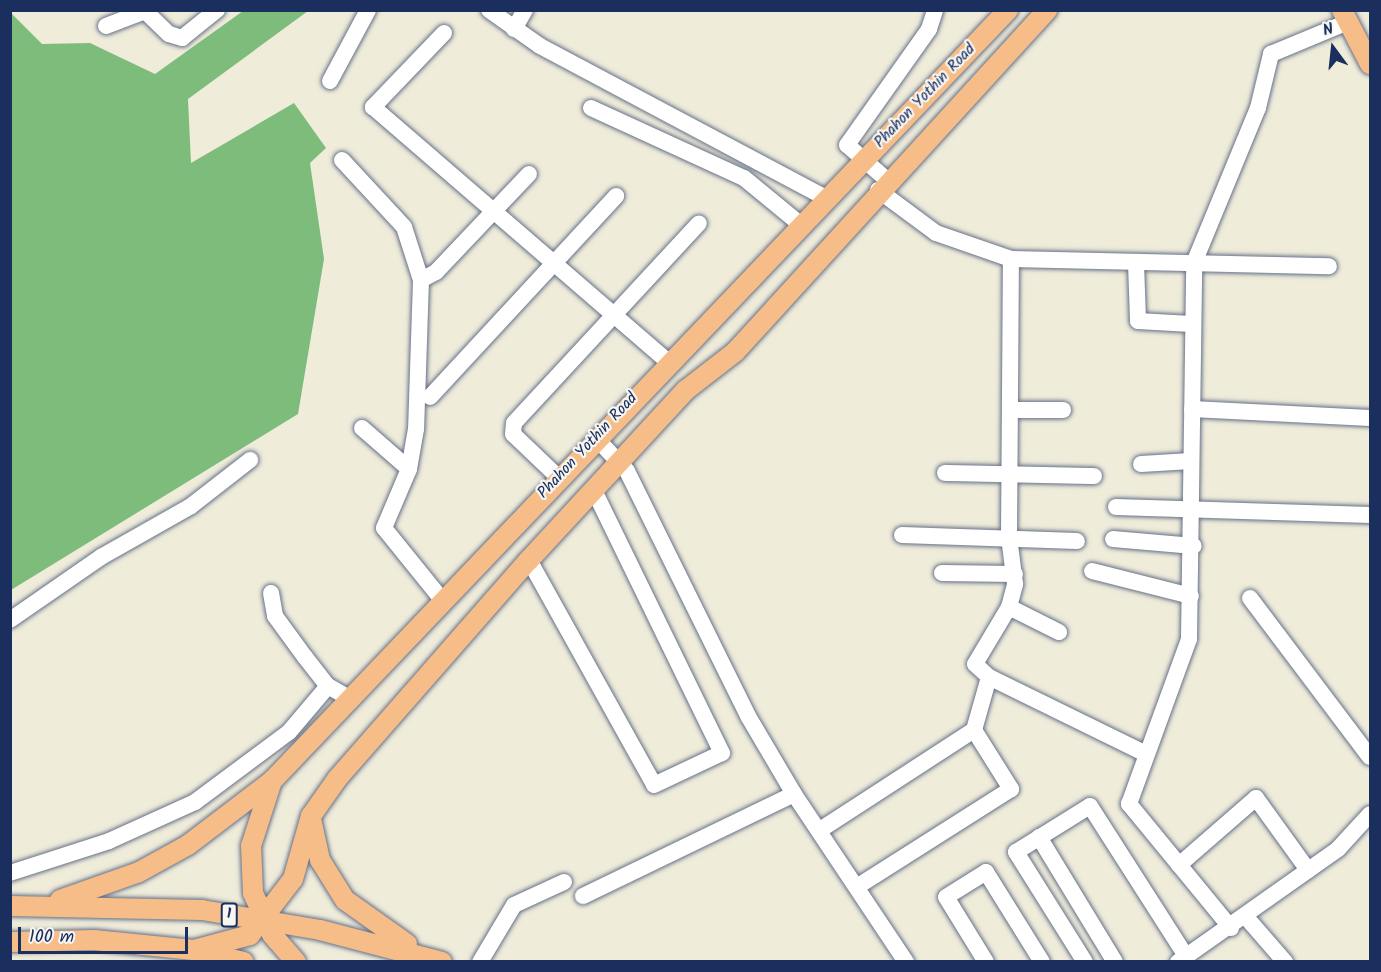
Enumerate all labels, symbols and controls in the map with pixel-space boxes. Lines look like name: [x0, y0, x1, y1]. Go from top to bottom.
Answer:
text: N: [1320, 17, 1336, 44]
north arrow: [1303, 18, 1363, 78]
street label: Phahon Yothin Road: [870, 40, 980, 152]
street label: Phahon Yothin Road: [534, 389, 642, 503]
road number: 1: [220, 903, 238, 927]
scale bar: [21, 915, 190, 953]
text: 100 m: [29, 923, 74, 952]

